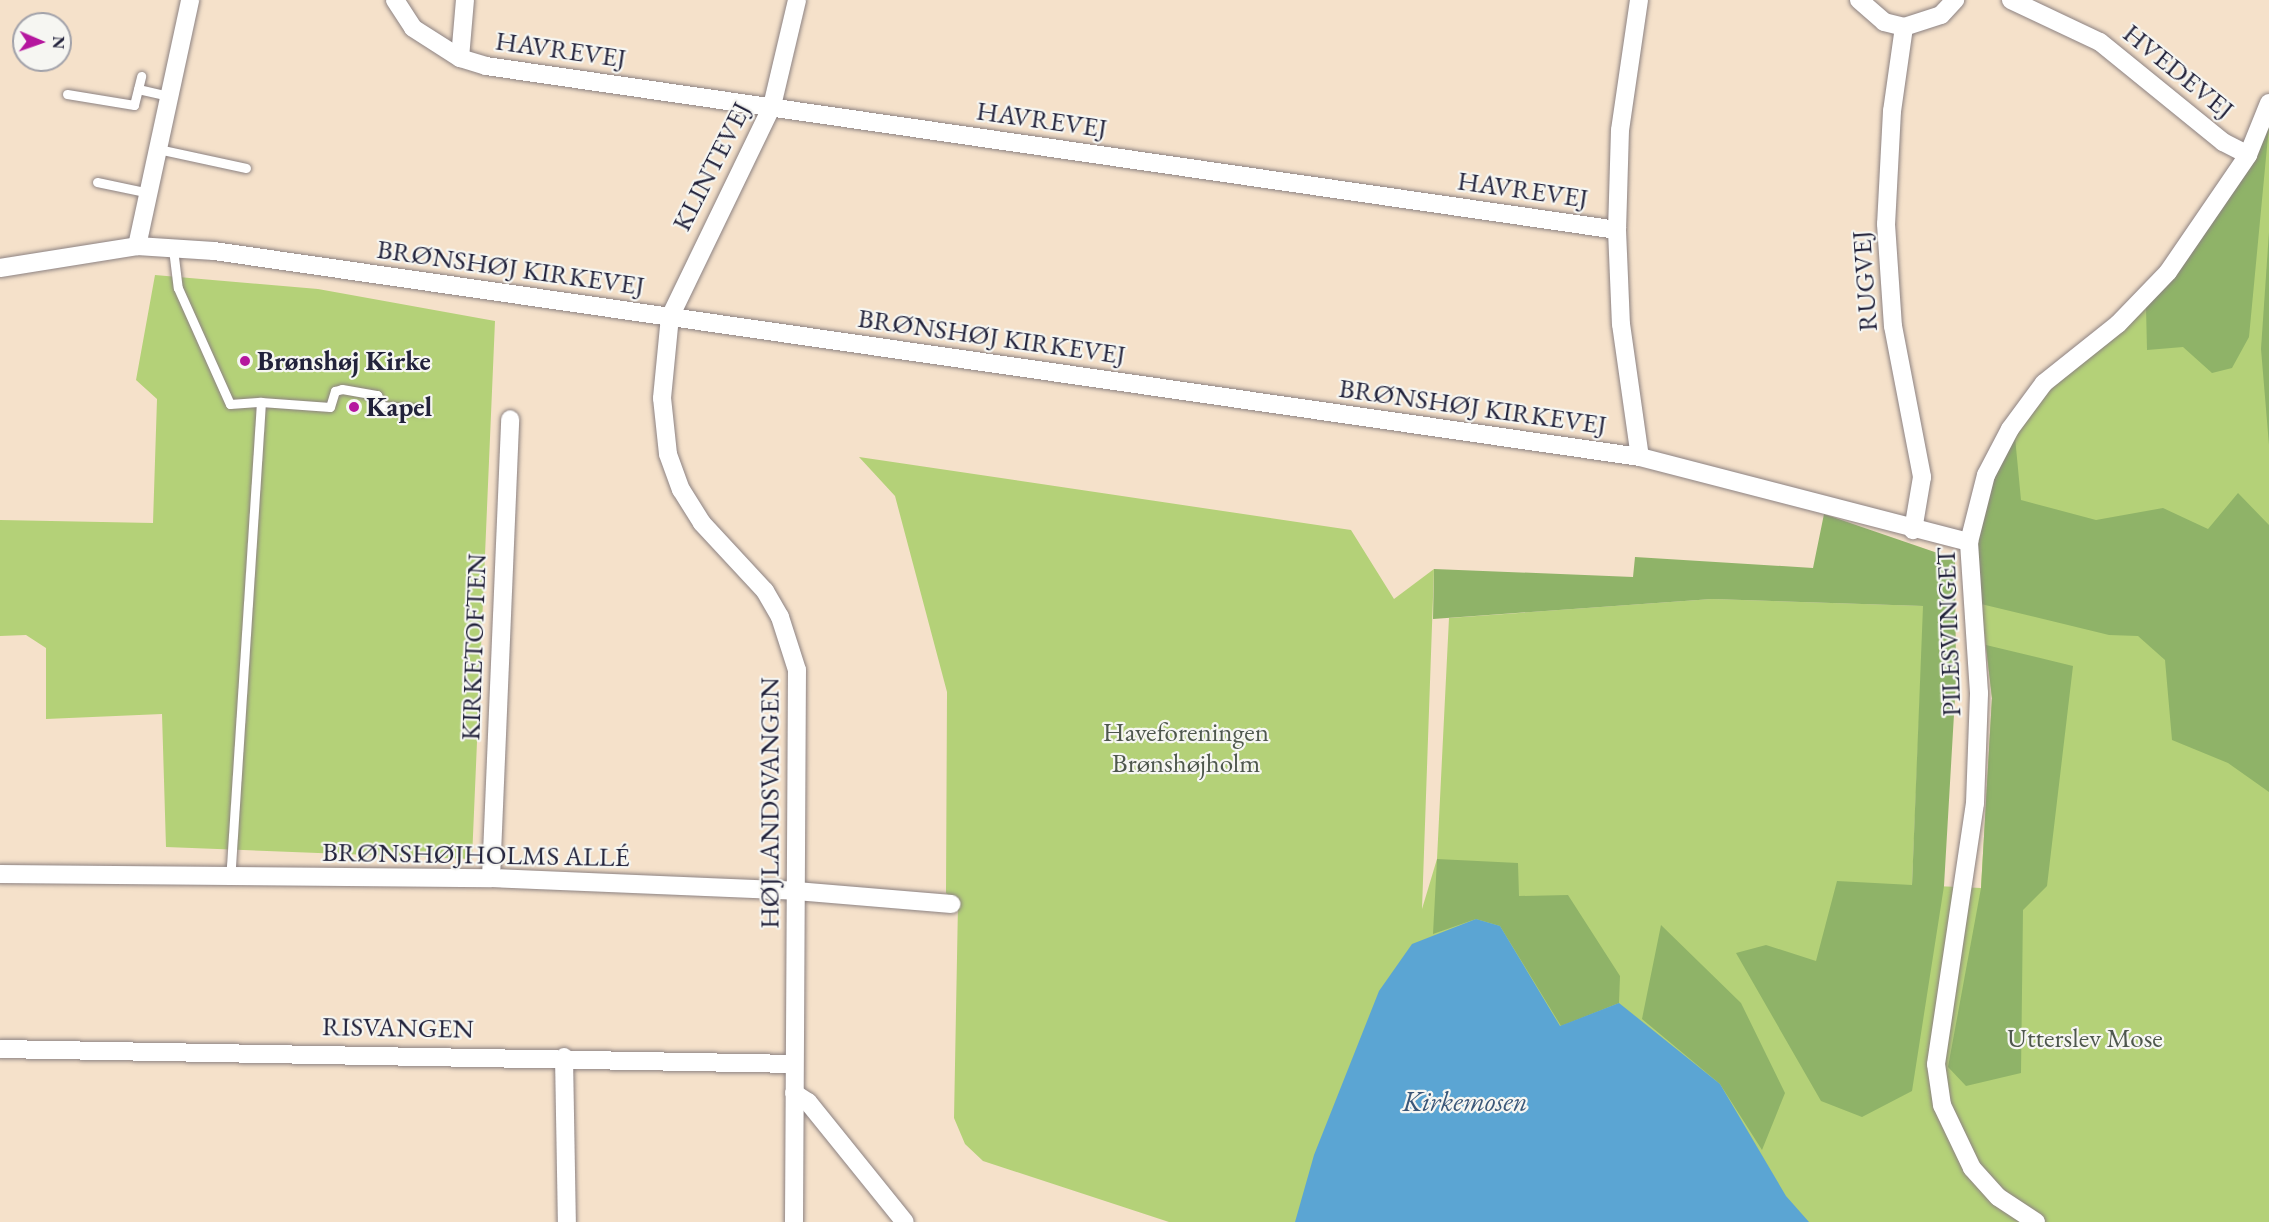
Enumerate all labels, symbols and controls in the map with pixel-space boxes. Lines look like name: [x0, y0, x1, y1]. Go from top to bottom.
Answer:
north arrow: [12, 12, 72, 72]
street label: HVEDEVEJ: [2117, 16, 2241, 126]
street label: HAVREVEJ: [493, 24, 629, 74]
text: N: [48, 36, 69, 49]
street label: HAVREVEJ: [974, 94, 1110, 144]
street label: KLINTEVEJ: [665, 96, 757, 236]
street label: HAVREVEJ: [1455, 164, 1591, 214]
street label: RUGVEJ: [1844, 229, 1884, 333]
street label: BRØNSHØJ KIRKEVEJ: [375, 232, 647, 302]
street label: BRØNSHØJ KIRKEVEJ: [856, 301, 1128, 371]
place label: Brønshøj Kirke: [257, 345, 431, 377]
marker: Brønshøj Kirke: [238, 354, 252, 368]
street label: BRØNSHØJ KIRKEVEJ: [1337, 371, 1609, 441]
place label: Kapel: [366, 391, 432, 423]
marker: Kapel: [347, 400, 361, 414]
street label: PILESVINGET: [1929, 547, 1967, 717]
street label: KIRKETOFTEN: [454, 553, 492, 741]
street label: HØJLANDSVANGEN: [753, 677, 785, 929]
park label: Haveforeningen Brønshøjholm: [1103, 715, 1269, 778]
street label: BRØNSHØJHOLMS ALLÉ: [322, 835, 630, 873]
street label: RISVANGEN: [322, 1009, 474, 1045]
park label: Utterslev Mose: [2007, 1022, 2163, 1054]
water label: Kirkemosen: [1402, 1084, 1528, 1118]

